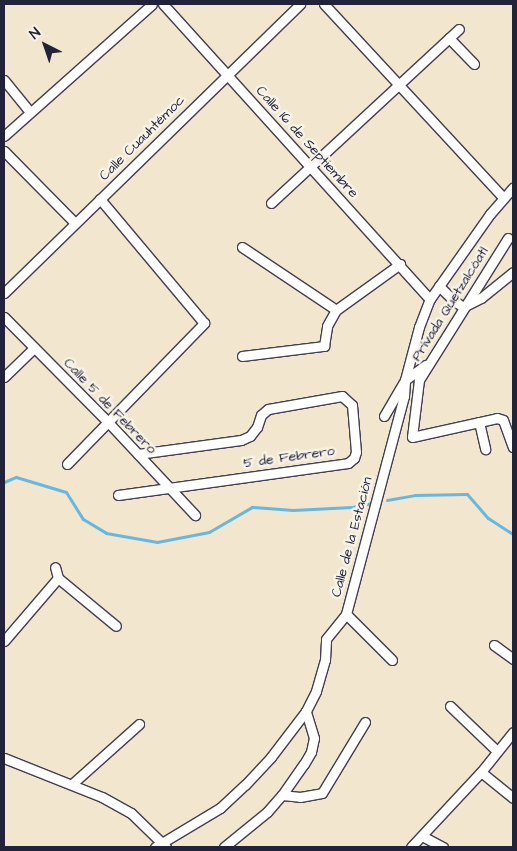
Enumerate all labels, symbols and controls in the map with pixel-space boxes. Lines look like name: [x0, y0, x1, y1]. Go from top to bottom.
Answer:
north arrow: [20, 20, 70, 70]
text: N: [25, 23, 45, 44]
street label: Calle 16 de Septiembre: [252, 83, 362, 201]
street label: Calle Cuauhtémoc: [96, 92, 188, 184]
street label: Privada Quetzalcóatl: [408, 244, 492, 364]
street label: Calle 5 de Febrero: [60, 355, 160, 457]
street label: 5 de Febrero: [242, 442, 336, 472]
street label: Calle de la Estación: [328, 475, 376, 599]

